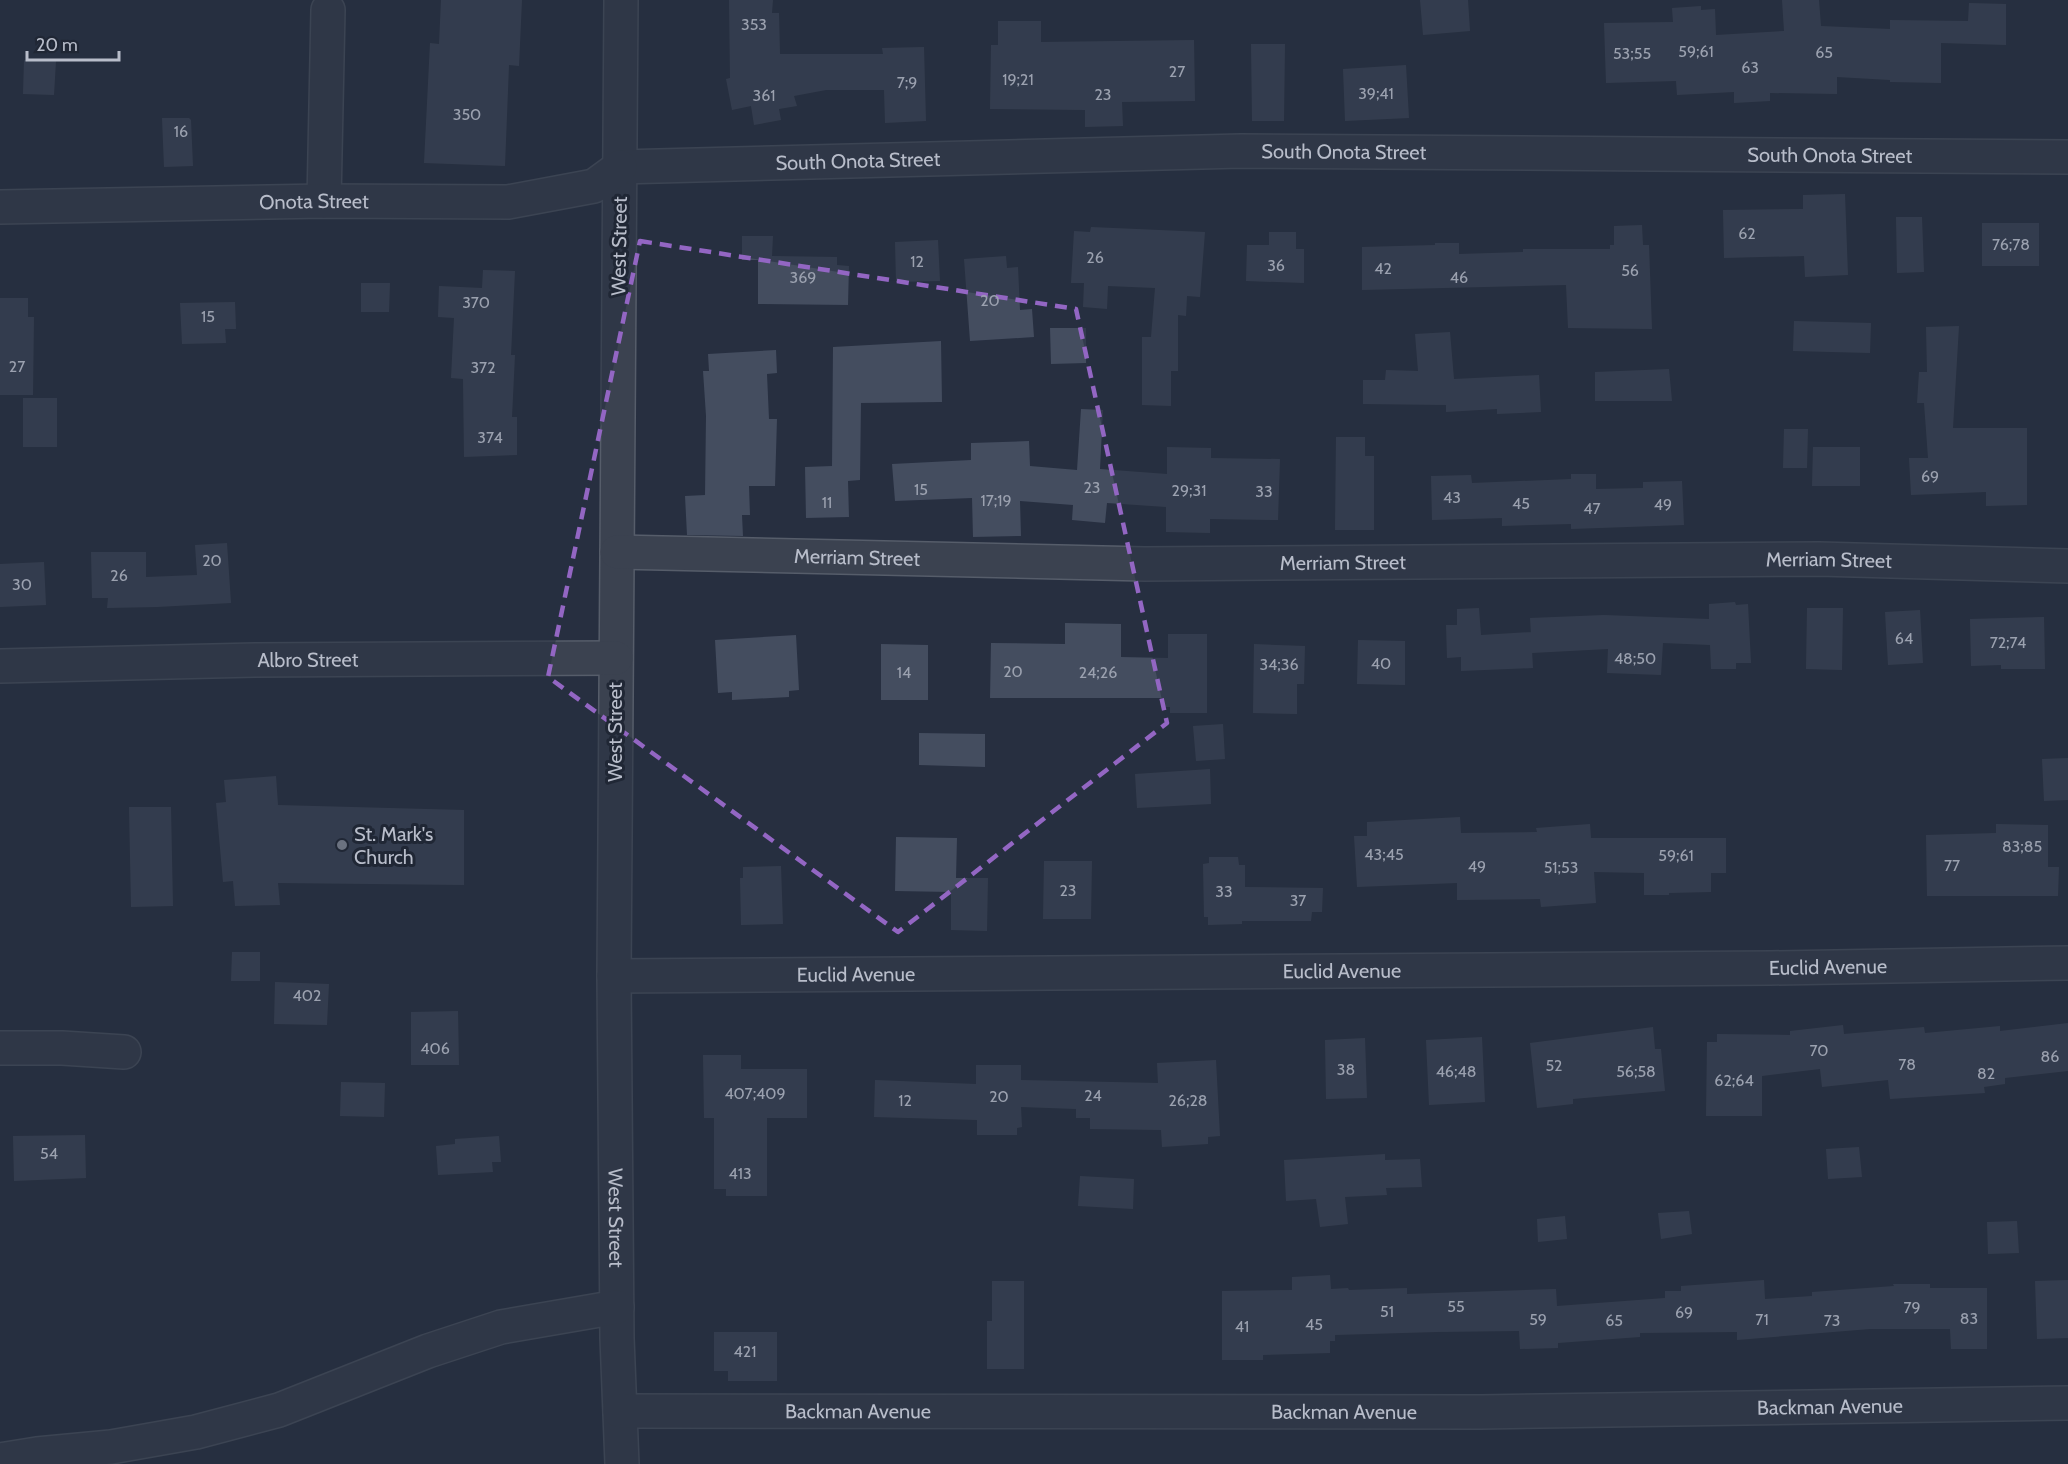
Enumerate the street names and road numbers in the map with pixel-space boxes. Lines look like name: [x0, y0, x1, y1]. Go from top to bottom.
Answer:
street label: South Onota Street: [1261, 139, 1427, 164]
street label: South Onota Street: [1747, 143, 1913, 168]
street label: South Onota Street: [775, 147, 941, 175]
street label: Onota Street: [259, 189, 369, 214]
street label: West Street: [606, 196, 632, 296]
street label: Merriam Street: [794, 544, 921, 571]
street label: Merriam Street: [1766, 547, 1893, 573]
street label: Merriam Street: [1280, 550, 1406, 575]
street label: Albro Street: [257, 647, 359, 672]
street label: West Street: [603, 682, 627, 782]
street label: Euclid Avenue: [1769, 954, 1887, 980]
street label: Euclid Avenue: [1283, 959, 1401, 983]
street label: Euclid Avenue: [797, 962, 915, 987]
street label: West Street: [604, 1168, 628, 1268]
street label: Backman Avenue: [1757, 1394, 1903, 1420]
street label: Backman Avenue: [785, 1399, 931, 1423]
street label: Backman Avenue: [1271, 1400, 1417, 1424]

